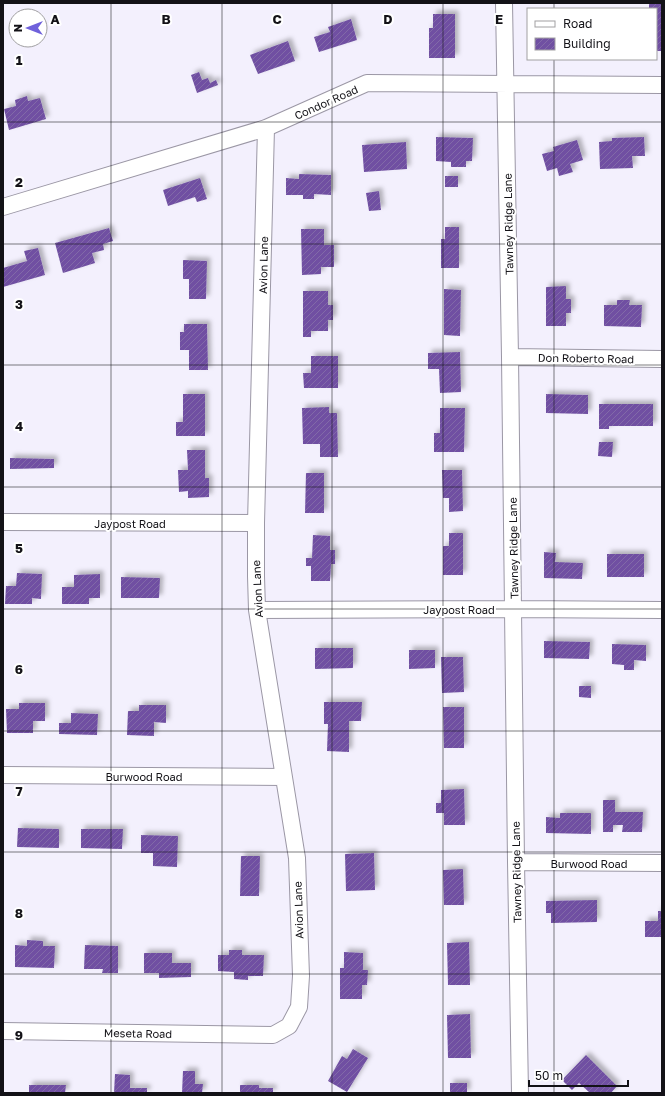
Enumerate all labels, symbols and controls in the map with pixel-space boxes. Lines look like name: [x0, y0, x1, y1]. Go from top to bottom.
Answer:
north arrow: [8, 8, 48, 48]
legend: [527, 8, 657, 60]
text: A: [50, 11, 60, 27]
text: B: [161, 11, 171, 27]
text: C: [272, 11, 282, 27]
text: D: [383, 11, 393, 27]
text: E: [495, 11, 503, 27]
text: Road: [563, 16, 592, 31]
text: N: [11, 24, 24, 32]
text: Building: [563, 36, 611, 51]
text: 1: [16, 52, 23, 68]
street label: Condor Road: [292, 82, 360, 122]
street label: Tawney Ridge Lane: [501, 173, 515, 275]
text: 2: [15, 174, 23, 190]
street label: Avion Lane: [256, 236, 270, 294]
text: 3: [15, 296, 23, 312]
street label: Don Roberto Road: [538, 351, 634, 365]
text: 4: [15, 418, 23, 434]
street label: Tawney Ridge Lane: [506, 497, 520, 599]
street label: Jaypost Road: [94, 517, 166, 530]
text: 5: [15, 540, 23, 556]
street label: Avion Lane: [249, 560, 265, 618]
street label: Jaypost Road: [423, 603, 495, 616]
text: 6: [15, 661, 23, 677]
street label: Burwood Road: [106, 770, 183, 783]
text: 7: [15, 783, 23, 799]
street label: Tawney Ridge Lane: [509, 821, 523, 923]
street label: Burwood Road: [551, 857, 628, 870]
street label: Avion Lane: [290, 881, 306, 939]
text: 8: [15, 905, 23, 921]
street label: Meseta Road: [104, 1026, 172, 1040]
text: 9: [15, 1027, 23, 1043]
scale bar: [529, 1062, 628, 1088]
text: 50 m: [535, 1068, 563, 1083]

